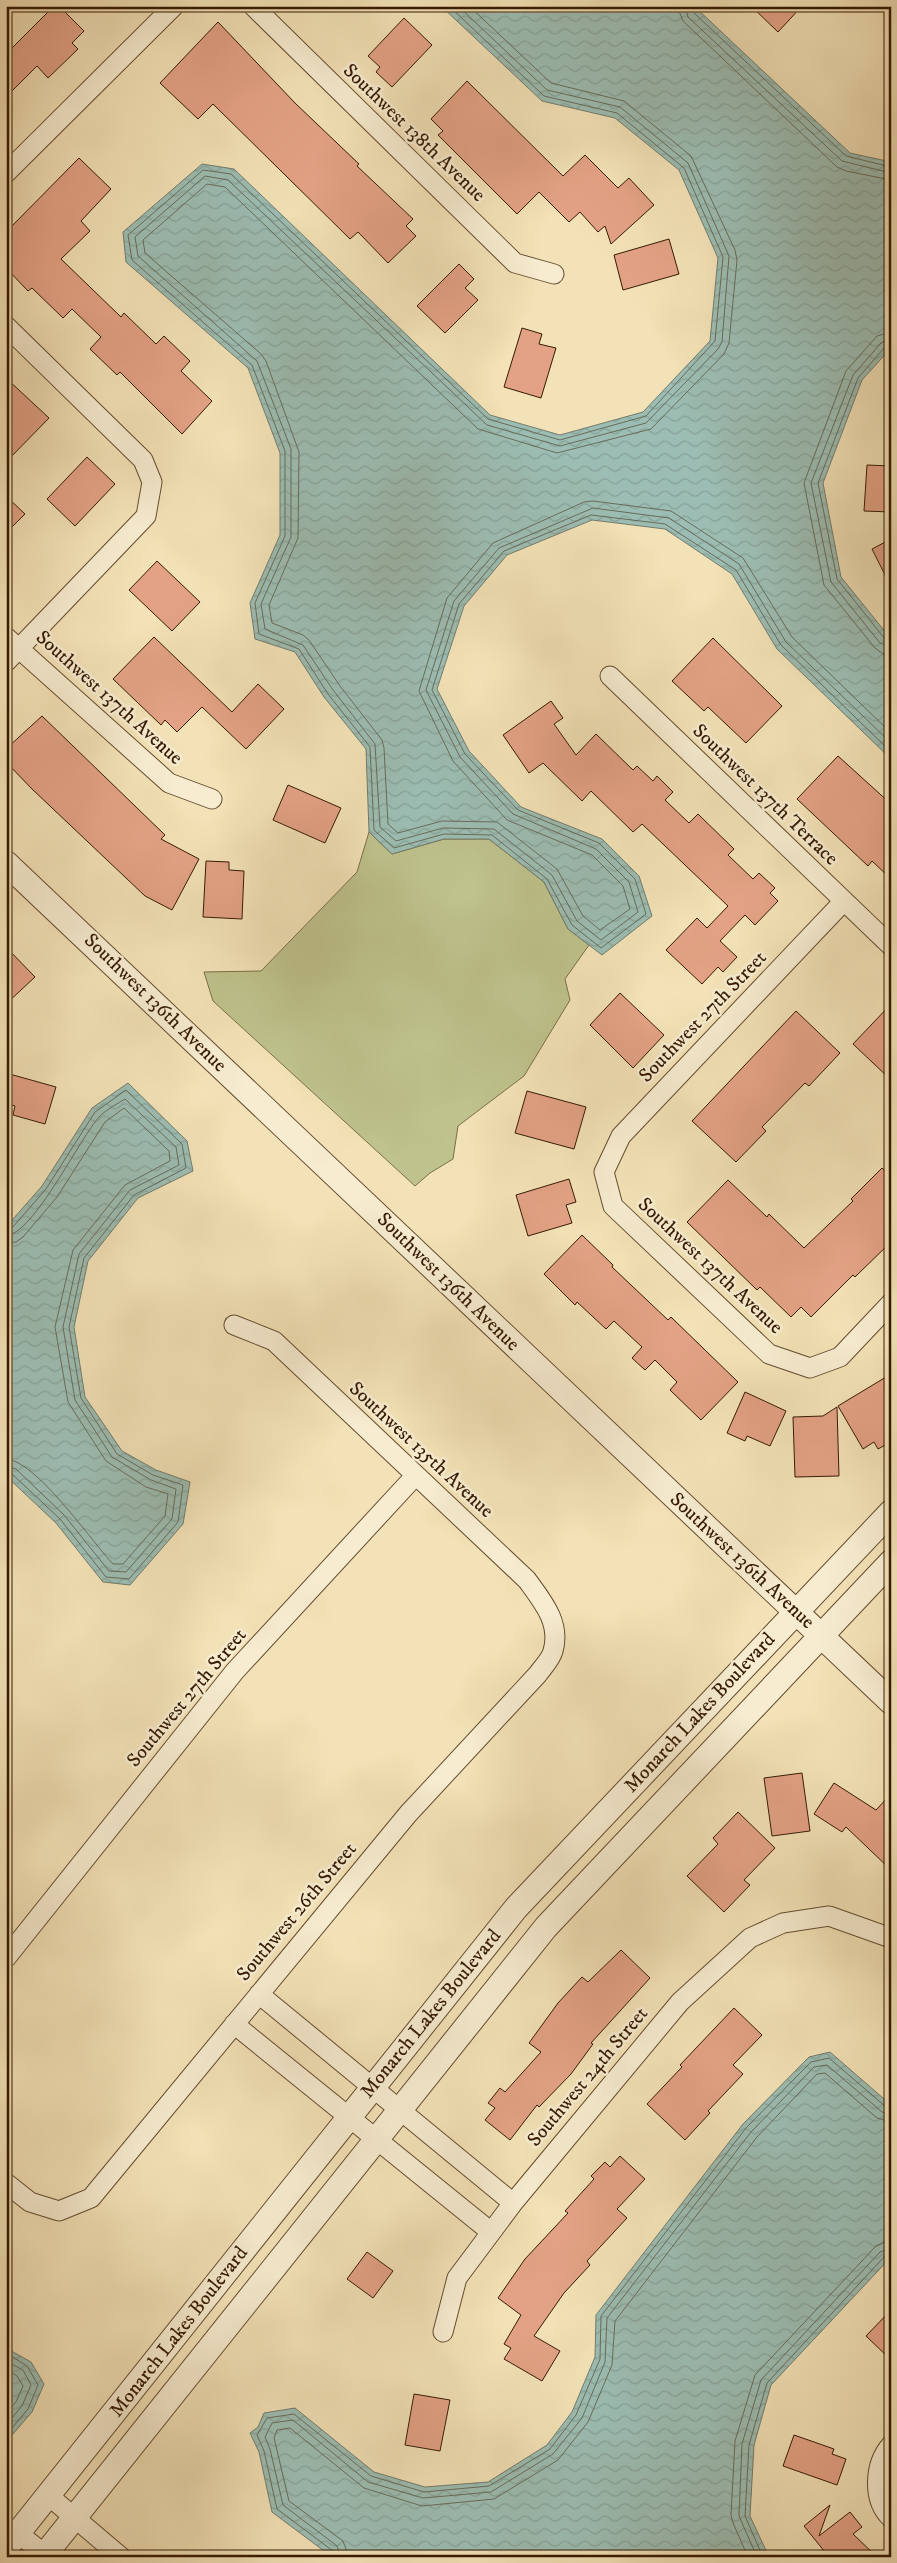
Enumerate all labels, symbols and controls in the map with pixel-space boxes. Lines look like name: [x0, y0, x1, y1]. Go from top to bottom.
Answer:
street label: Southwest 138th Avenue: [337, 58, 491, 208]
street label: Southwest 137th Avenue: [30, 625, 188, 771]
street label: Southwest 137th Terrace: [687, 719, 843, 871]
street label: Southwest 136th Avenue: [78, 928, 232, 1078]
street label: Southwest 27th Street: [634, 946, 772, 1088]
street label: Southwest 137th Avenue: [632, 1192, 788, 1340]
street label: Southwest 136th Avenue: [371, 1207, 525, 1357]
street label: Southwest 135th Avenue: [343, 1377, 499, 1523]
street label: Southwest 136th Avenue: [664, 1487, 820, 1635]
street label: Southwest 27th Street: [122, 1624, 252, 1772]
street label: Monarch Lakes Boulevard: [619, 1628, 781, 1798]
street label: Southwest 26th Street: [232, 1837, 362, 1987]
street label: Monarch Lakes Boulevard: [355, 1924, 507, 2104]
street label: Southwest 24th Street: [522, 2002, 654, 2152]
street label: Monarch Lakes Boulevard: [104, 2241, 254, 2423]

